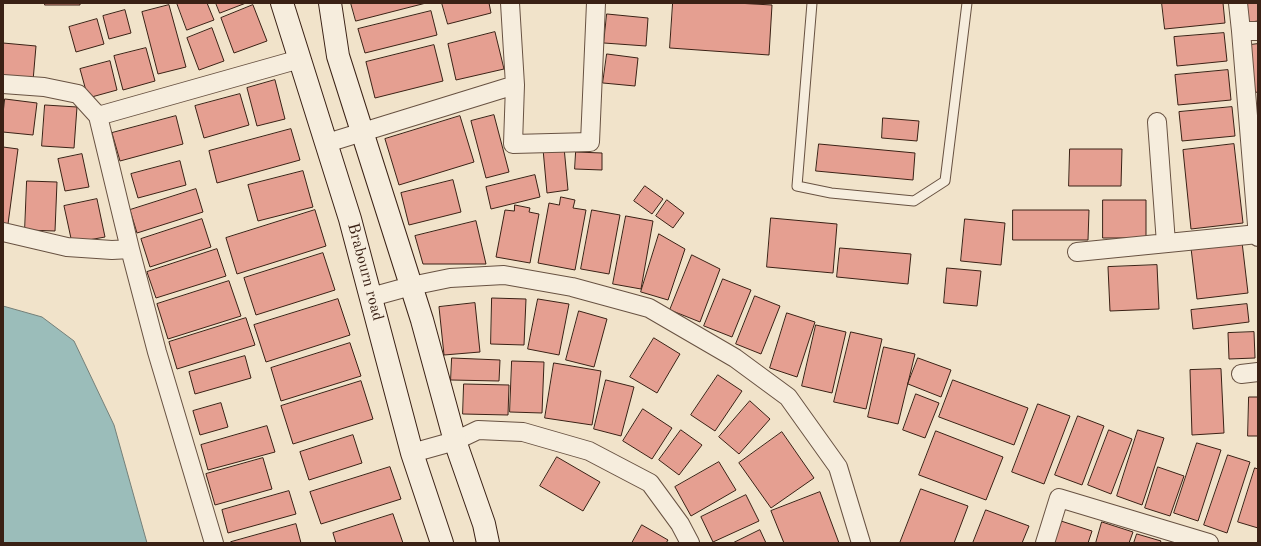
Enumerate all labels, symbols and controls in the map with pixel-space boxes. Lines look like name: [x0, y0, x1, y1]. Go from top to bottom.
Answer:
street label: Brabourn road: [343, 221, 387, 323]

